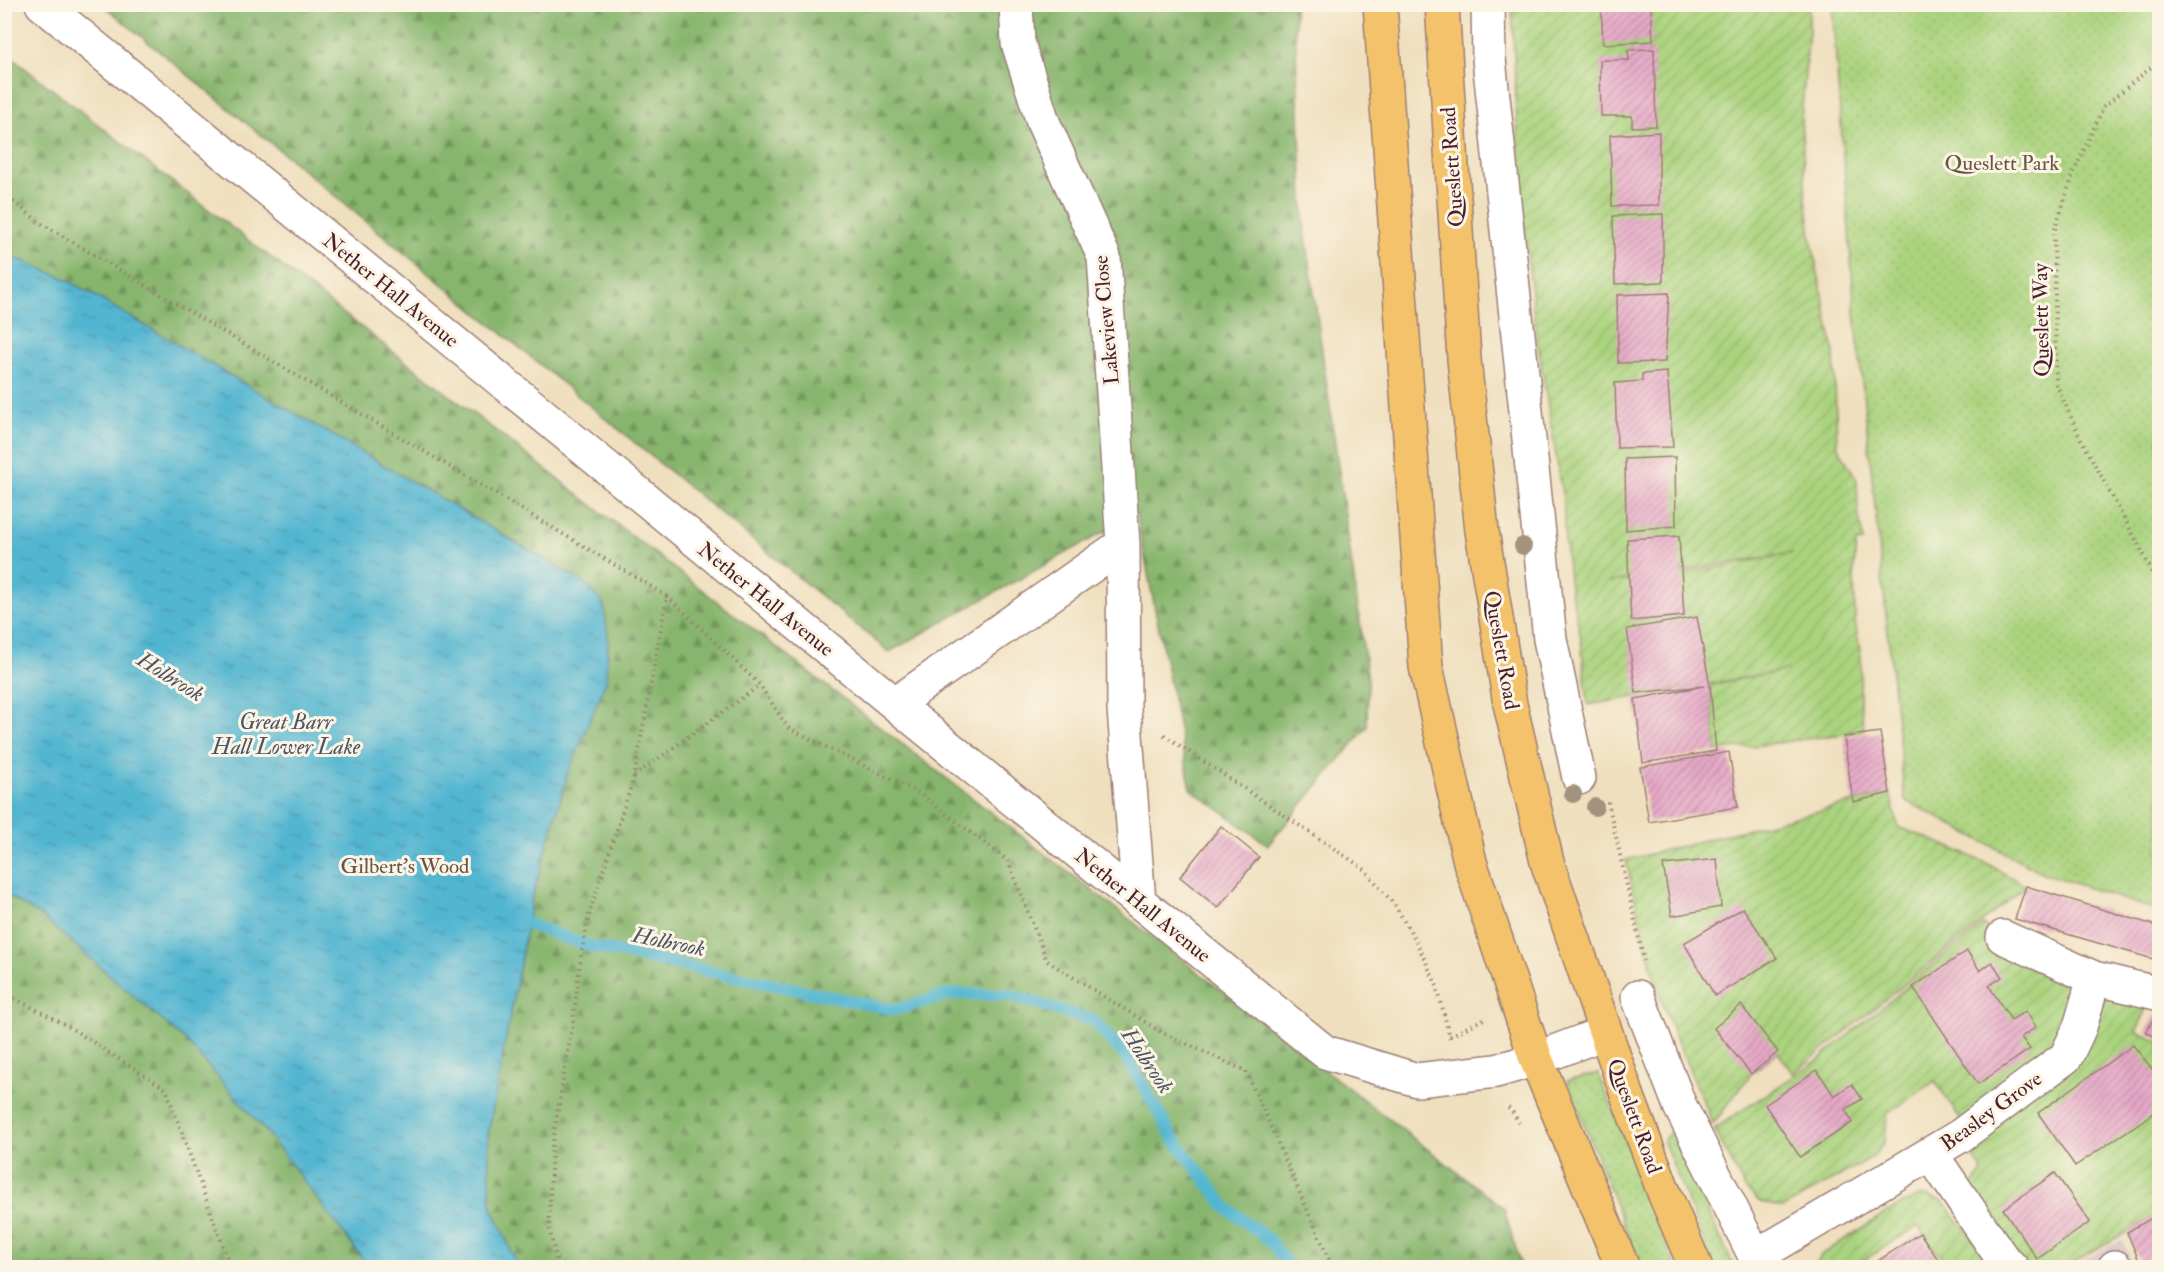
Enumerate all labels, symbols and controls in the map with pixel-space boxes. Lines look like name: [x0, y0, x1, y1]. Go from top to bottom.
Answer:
street label: Queslett Road: [1435, 105, 1470, 228]
park label: Queslett Park: [1945, 150, 2059, 177]
street label: Nether Hall Avenue: [317, 227, 465, 354]
street label: Lakeview Close: [1087, 254, 1126, 386]
street label: Queslett Way: [2027, 262, 2056, 377]
street label: Nether Hall Avenue: [692, 536, 840, 663]
street label: Queslett Road: [1478, 588, 1525, 712]
water label: Holbrook: [131, 645, 209, 708]
water label: Great Barr Hall Lower Lake: [211, 708, 361, 761]
street label: Nether Hall Avenue: [1069, 842, 1217, 969]
park label: Gilbert's Wood: [341, 853, 470, 880]
water label: Holbrook: [629, 920, 708, 963]
water label: Holbrook: [1114, 1021, 1179, 1099]
street label: Queslett Road: [1601, 1055, 1668, 1178]
street label: Beasley Grove: [1935, 1065, 2048, 1157]

